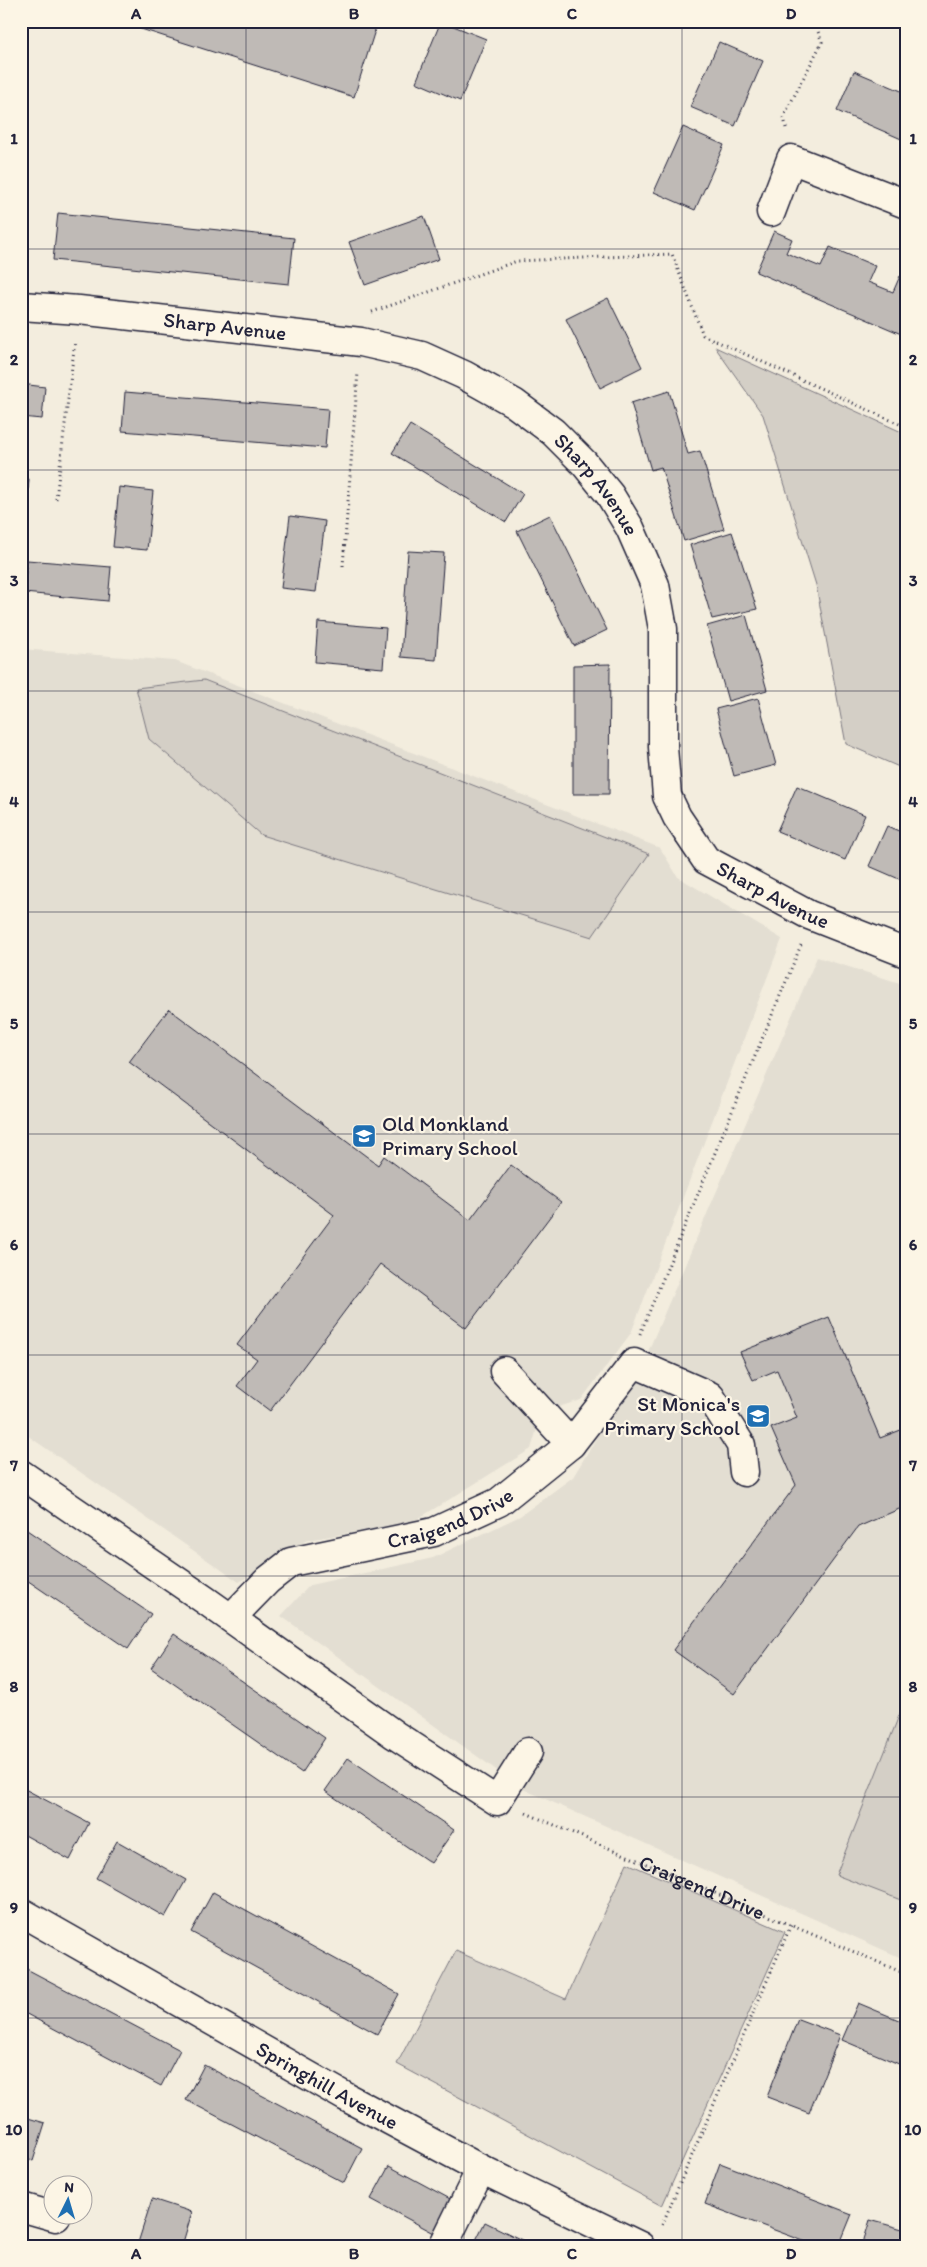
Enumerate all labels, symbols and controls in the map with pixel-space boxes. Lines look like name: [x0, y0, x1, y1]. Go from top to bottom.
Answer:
text: A: [130, 4, 142, 23]
text: B: [349, 4, 360, 23]
text: C: [567, 4, 578, 23]
text: D: [786, 4, 797, 23]
text: 1: [10, 129, 18, 148]
text: 1: [909, 129, 917, 148]
street label: Sharp Avenue: [162, 307, 288, 345]
text: 2: [10, 350, 19, 369]
text: 2: [909, 350, 918, 369]
street label: Sharp Avenue: [549, 428, 645, 539]
text: 3: [10, 571, 19, 590]
text: 3: [909, 571, 918, 590]
text: 4: [9, 792, 19, 811]
text: 4: [908, 792, 918, 811]
street label: Sharp Avenue: [712, 855, 833, 934]
text: 5: [10, 1014, 19, 1033]
text: 5: [909, 1014, 918, 1033]
place label: Old Monkland Primary School: [382, 1111, 518, 1160]
school or university icon: Old Monkland Primary School: [351, 1123, 377, 1149]
text: 6: [10, 1235, 19, 1254]
text: 6: [909, 1235, 918, 1254]
place label: St Monica's Primary School: [604, 1391, 740, 1440]
school or university icon: St Monica's Primary School: [745, 1403, 771, 1429]
text: 7: [9, 1456, 18, 1475]
text: 7: [908, 1456, 917, 1475]
street label: Craigend Drive: [385, 1482, 518, 1553]
text: 8: [10, 1677, 19, 1696]
text: 8: [909, 1677, 918, 1696]
street label: Craigend Drive: [635, 1849, 769, 1925]
text: 9: [10, 1898, 18, 1917]
text: 9: [909, 1898, 917, 1917]
street label: Springhill Avenue: [252, 2036, 403, 2135]
text: 10: [5, 2120, 23, 2139]
text: 10: [904, 2120, 922, 2139]
north arrow: [42, 2174, 92, 2224]
text: N: [64, 2179, 75, 2196]
text: A: [130, 2244, 142, 2263]
text: B: [349, 2244, 360, 2263]
text: C: [567, 2244, 578, 2263]
text: D: [786, 2244, 797, 2263]

